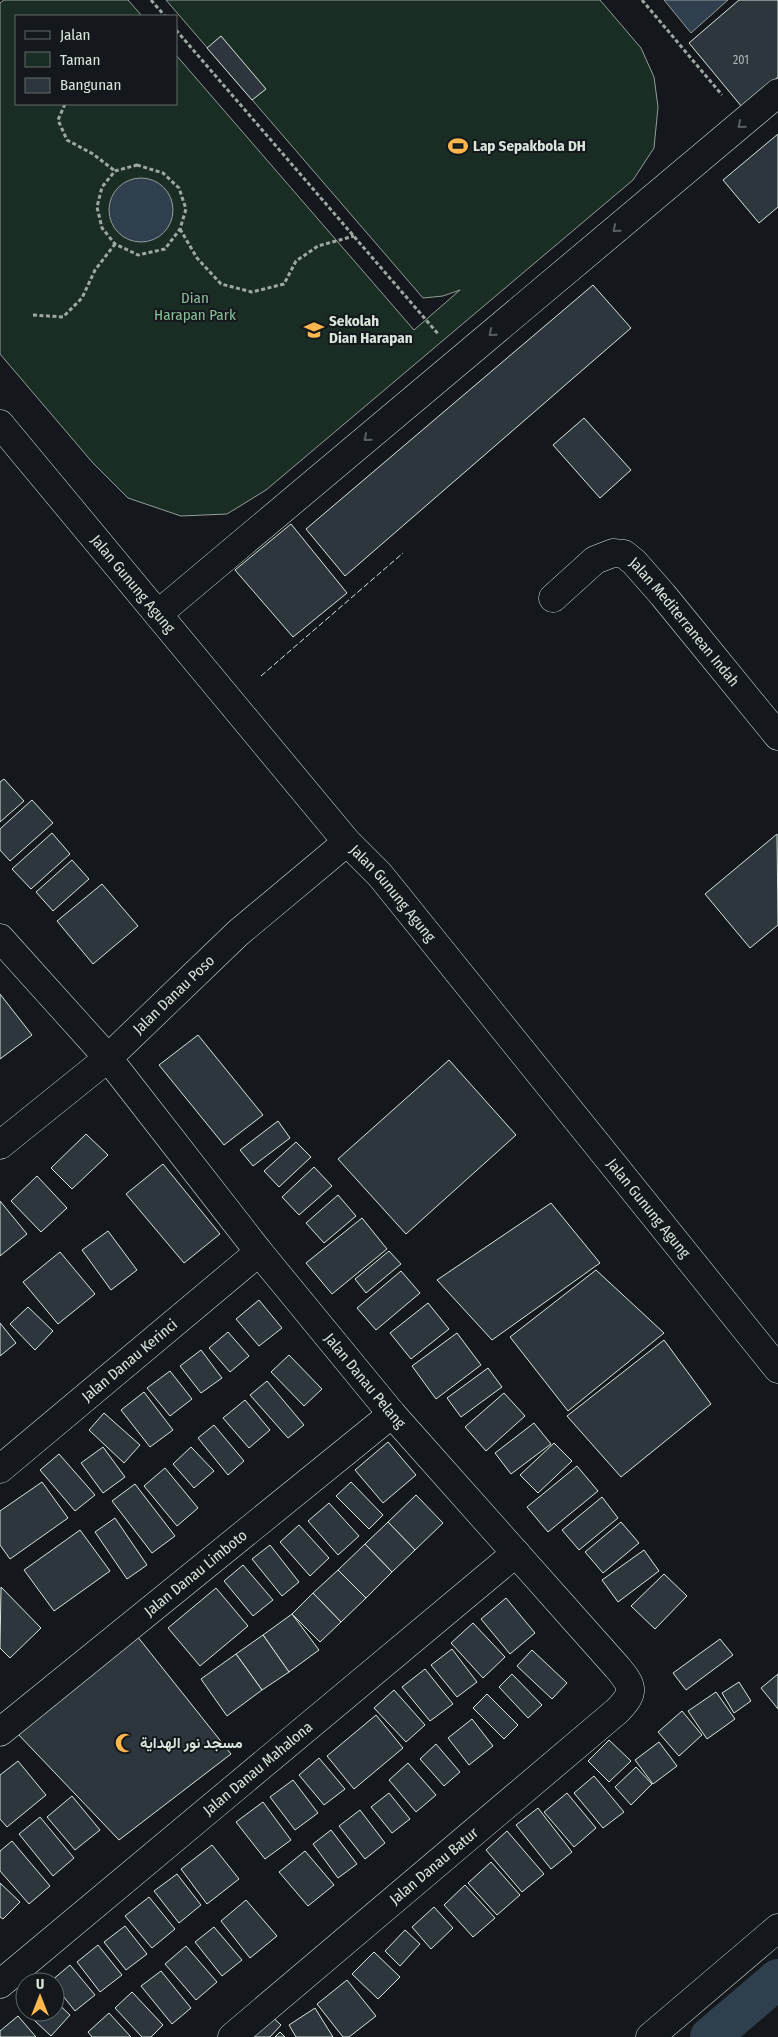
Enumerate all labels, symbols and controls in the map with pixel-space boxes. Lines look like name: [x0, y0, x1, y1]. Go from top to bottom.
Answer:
legend: [15, 15, 178, 105]
text: Jalan: [60, 26, 90, 44]
text: Taman: [60, 51, 100, 69]
house number: 201: [733, 53, 749, 67]
text: Bangunan: [60, 76, 121, 94]
one-way arrow: [737, 119, 746, 128]
sports icon: Lap Sepakbola DH: [447, 135, 469, 157]
place label: Lap Sepakbola DH: [473, 137, 586, 155]
one-way arrow: [613, 223, 622, 232]
park label: Dian Harapan Park: [154, 289, 236, 324]
place label: Sekolah Dian Harapan: [329, 312, 413, 347]
school or university icon: Sekolah Dian Harapan: [303, 319, 325, 341]
one-way arrow: [488, 328, 497, 337]
one-way arrow: [364, 432, 373, 441]
street label: Jalan Gunung Agung: [87, 531, 179, 637]
street label: Jalan Mediterranean Indah: [626, 553, 743, 690]
street label: Jalan Gunung Agung: [346, 841, 439, 945]
street label: Jalan Danau Poso: [129, 951, 218, 1038]
street label: Jalan Gunung Agung: [603, 1155, 694, 1262]
street label: Jalan Danau Kerinci: [78, 1315, 181, 1406]
street label: Jalan Danau Pelang: [321, 1330, 409, 1432]
street label: Jalan Danau Limboto: [141, 1526, 251, 1620]
street label: Jalan Danau Mahalona: [200, 1718, 316, 1819]
mosque icon: مسجد نور الهداية: [114, 1732, 136, 1754]
place label: مسجد نور الهداية: [140, 1734, 243, 1752]
street label: Jalan Danau Batur: [386, 1823, 483, 1908]
north arrow: [15, 1972, 65, 2022]
text: U: [36, 1976, 44, 1993]

